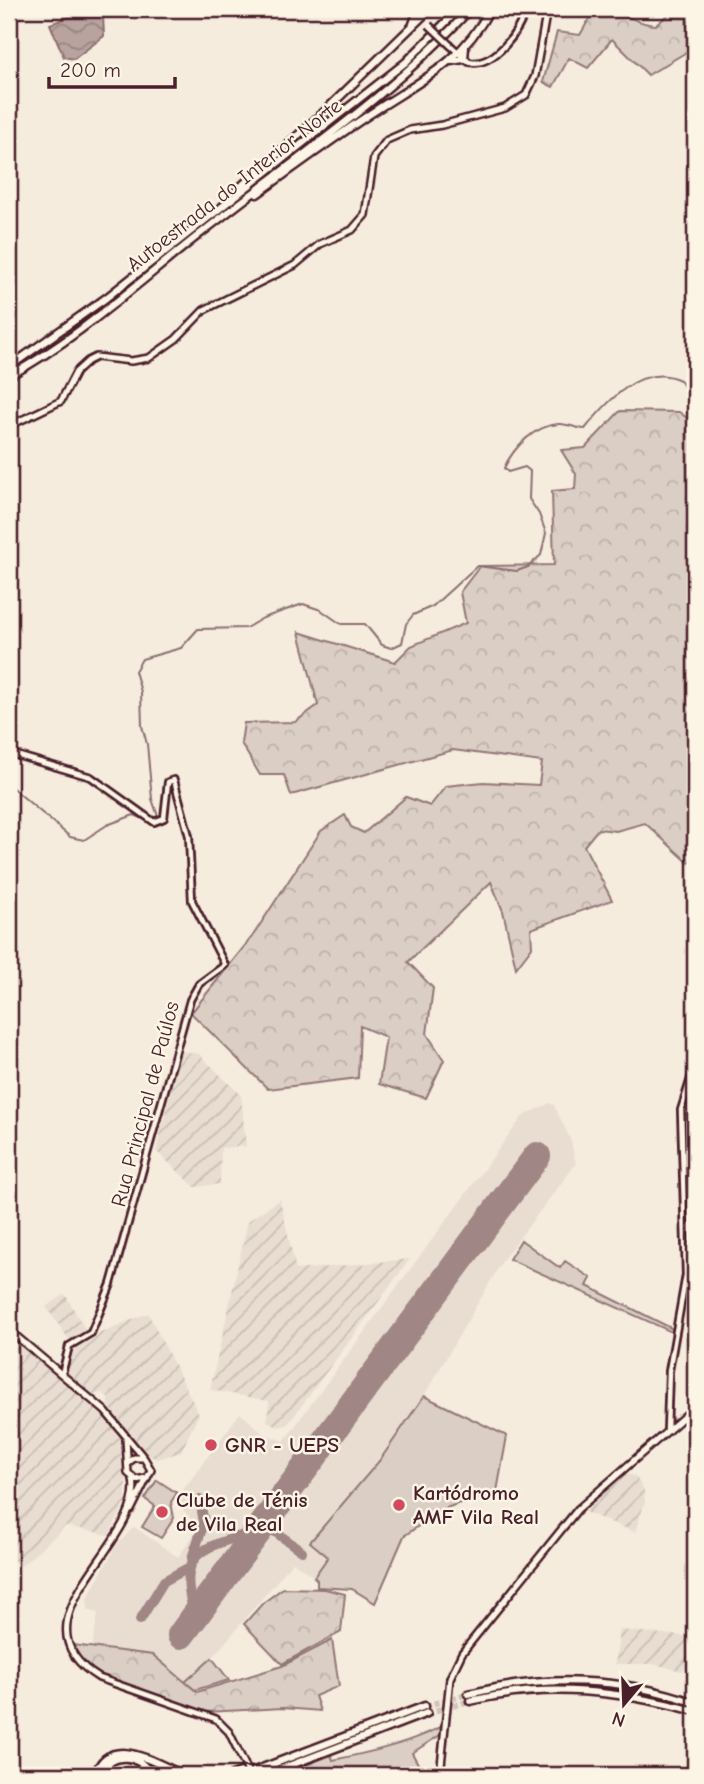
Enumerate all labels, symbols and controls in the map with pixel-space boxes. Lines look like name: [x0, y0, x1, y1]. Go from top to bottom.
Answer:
scale bar: [49, 46, 175, 90]
text: 200 m: [60, 58, 121, 82]
street label: Autoestrada do Interior Norte: [122, 94, 346, 276]
street label: Rua Principal de Paúlos: [106, 999, 184, 1209]
place label: GNR - UEPS: [225, 1433, 339, 1457]
marker: GNR - UEPS: [203, 1437, 219, 1453]
place label: Kartódromo AMF Vila Real: [413, 1481, 539, 1529]
place label: Clube de Ténis de Vila Real: [176, 1488, 308, 1536]
marker: Kartódromo AMF Vila Real: [391, 1497, 407, 1513]
marker: Clube de Ténis de Vila Real: [154, 1504, 170, 1520]
north arrow: [588, 1668, 658, 1738]
text: N: [609, 1707, 628, 1732]

